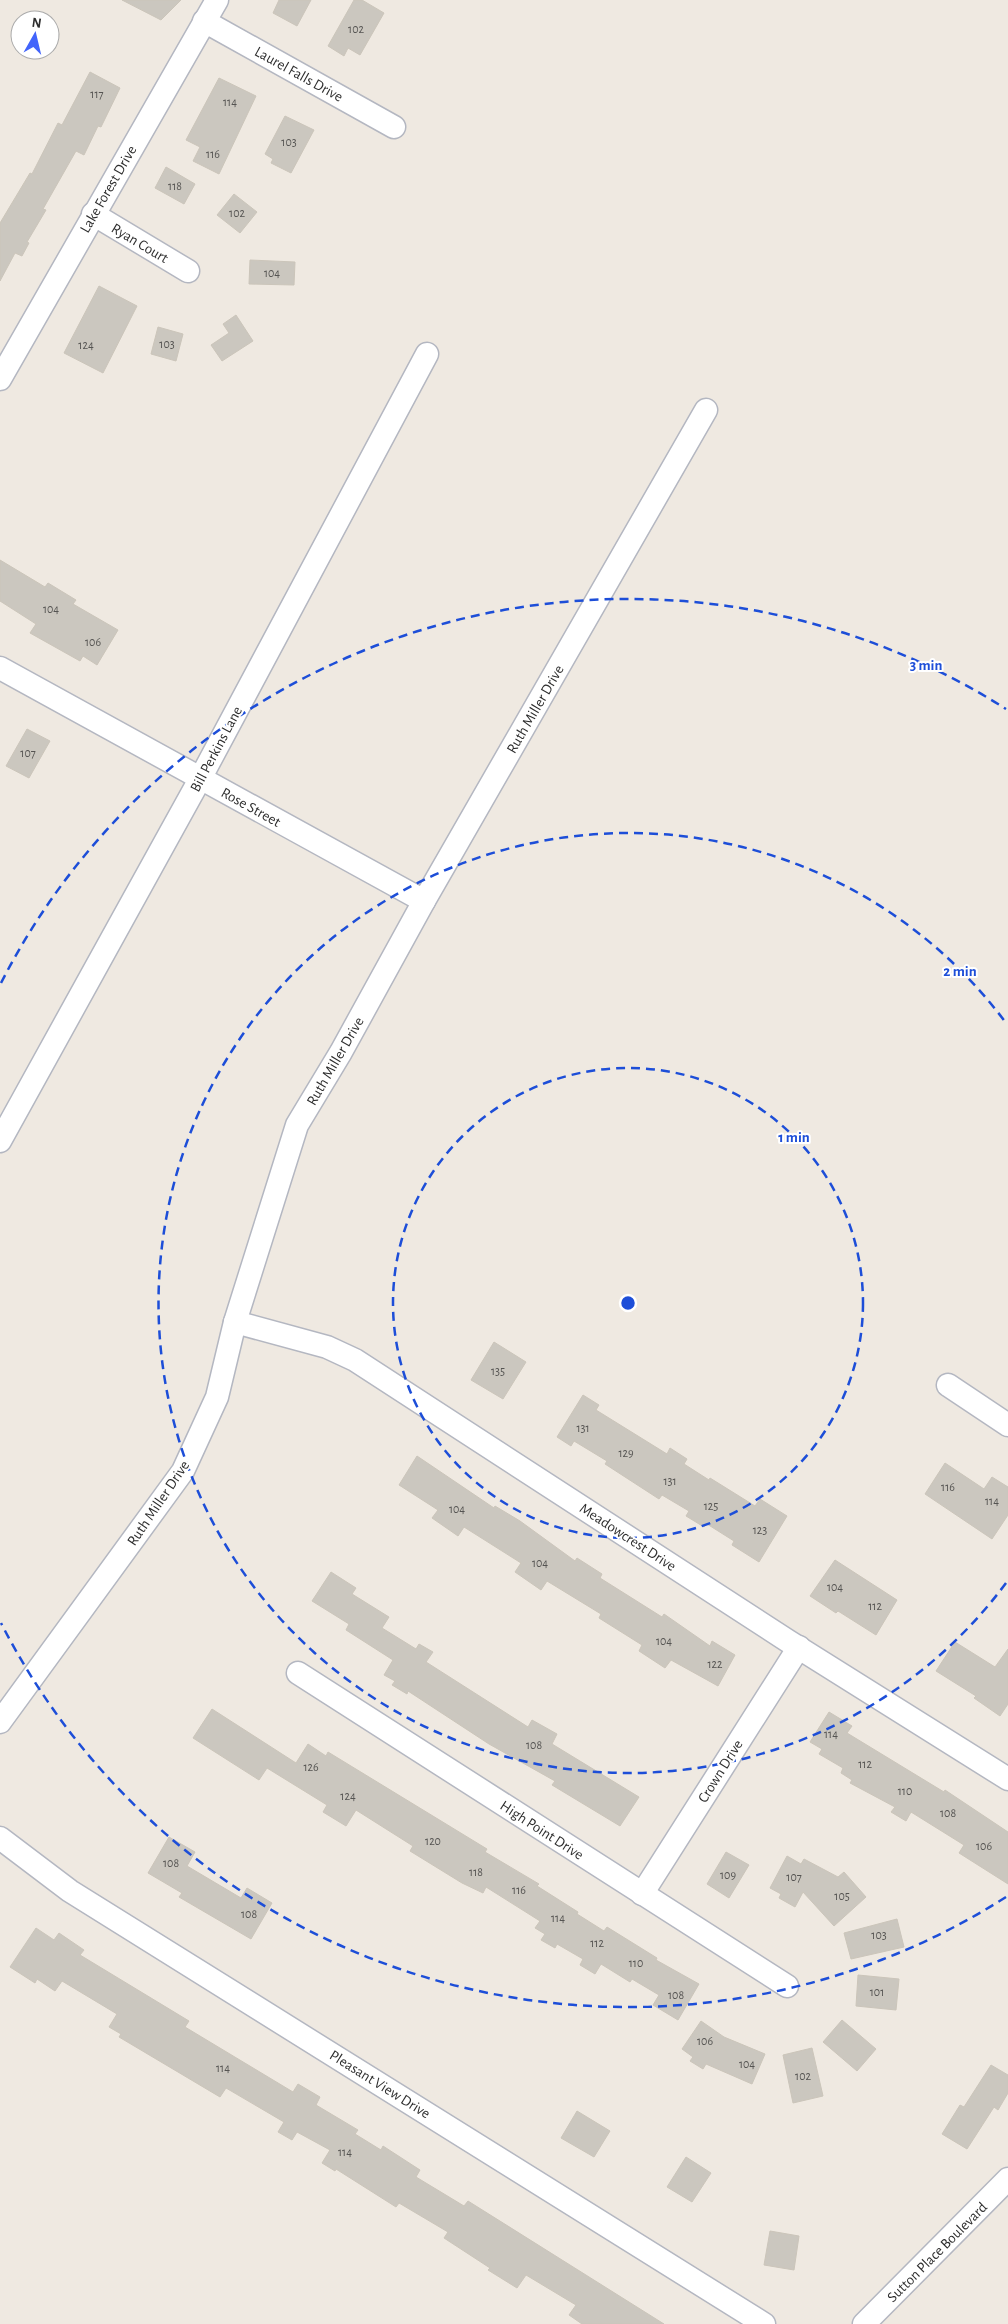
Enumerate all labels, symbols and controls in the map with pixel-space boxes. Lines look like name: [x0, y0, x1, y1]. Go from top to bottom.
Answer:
north arrow: [10, 10, 60, 60]
text: N: [31, 16, 42, 31]
house number: 102: [348, 23, 364, 35]
street label: Laurel Falls Drive: [252, 44, 345, 105]
house number: 117: [90, 88, 104, 100]
house number: 114: [223, 96, 237, 108]
house number: 103: [281, 136, 297, 148]
street label: Lake Forest Drive: [77, 143, 139, 235]
house number: 116: [206, 148, 220, 160]
house number: 118: [168, 180, 182, 192]
house number: 102: [229, 207, 245, 219]
street label: Ryan Court: [109, 221, 171, 266]
house number: 104: [264, 267, 280, 279]
house number: 103: [159, 338, 175, 350]
house number: 124: [78, 339, 94, 351]
house number: 104: [43, 603, 59, 615]
house number: 106: [85, 636, 101, 648]
text: 3 min: [910, 658, 942, 673]
street label: Ruth Miller Drive: [504, 663, 567, 756]
street label: Bill Perkins Lane: [188, 704, 245, 794]
house number: 107: [20, 747, 36, 759]
street label: Rose Street: [219, 785, 283, 830]
text: 2 min: [943, 964, 977, 979]
street label: Ruth Miller Drive: [304, 1015, 367, 1108]
text: 1 min: [778, 1130, 810, 1145]
centre of rings: [619, 1294, 637, 1312]
house number: 135: [491, 1365, 505, 1377]
house number: 131: [576, 1422, 590, 1434]
house number: 129: [618, 1447, 634, 1459]
street label: Ruth Miller Drive: [125, 1458, 192, 1549]
house number: 131: [663, 1475, 677, 1487]
house number: 116: [941, 1481, 955, 1493]
house number: 114: [985, 1495, 999, 1507]
house number: 125: [704, 1500, 718, 1512]
street label: Meadowcrest Drive: [577, 1501, 679, 1574]
house number: 104: [449, 1503, 465, 1515]
house number: 123: [753, 1524, 767, 1536]
house number: 104: [532, 1557, 548, 1569]
house number: 104: [827, 1581, 843, 1593]
house number: 112: [868, 1600, 882, 1612]
house number: 104: [656, 1635, 672, 1647]
house number: 122: [707, 1658, 723, 1670]
house number: 114: [824, 1728, 838, 1740]
street label: Crown Drive: [695, 1737, 746, 1805]
house number: 108: [526, 1739, 542, 1751]
house number: 112: [858, 1758, 872, 1770]
house number: 126: [303, 1761, 319, 1773]
house number: 110: [898, 1785, 912, 1797]
house number: 124: [340, 1790, 356, 1802]
street label: High Point Drive: [497, 1798, 586, 1863]
house number: 108: [940, 1807, 956, 1819]
house number: 120: [425, 1835, 441, 1847]
house number: 106: [976, 1840, 992, 1852]
house number: 108: [163, 1857, 179, 1869]
house number: 118: [469, 1866, 483, 1878]
house number: 109: [720, 1869, 736, 1881]
house number: 107: [786, 1871, 802, 1883]
house number: 116: [512, 1884, 526, 1896]
house number: 105: [834, 1890, 850, 1902]
house number: 108: [241, 1908, 257, 1920]
house number: 114: [551, 1912, 565, 1924]
house number: 103: [871, 1929, 887, 1941]
house number: 112: [590, 1937, 604, 1949]
house number: 110: [629, 1957, 643, 1969]
house number: 101: [870, 1986, 884, 1998]
house number: 108: [668, 1989, 684, 2001]
house number: 106: [697, 2035, 713, 2047]
street label: Pleasant View Drive: [327, 2047, 433, 2121]
house number: 104: [739, 2058, 755, 2070]
house number: 114: [216, 2062, 230, 2074]
house number: 102: [795, 2070, 811, 2082]
house number: 114: [338, 2146, 352, 2158]
street label: Sutton Place Boulevard: [885, 2199, 990, 2305]

